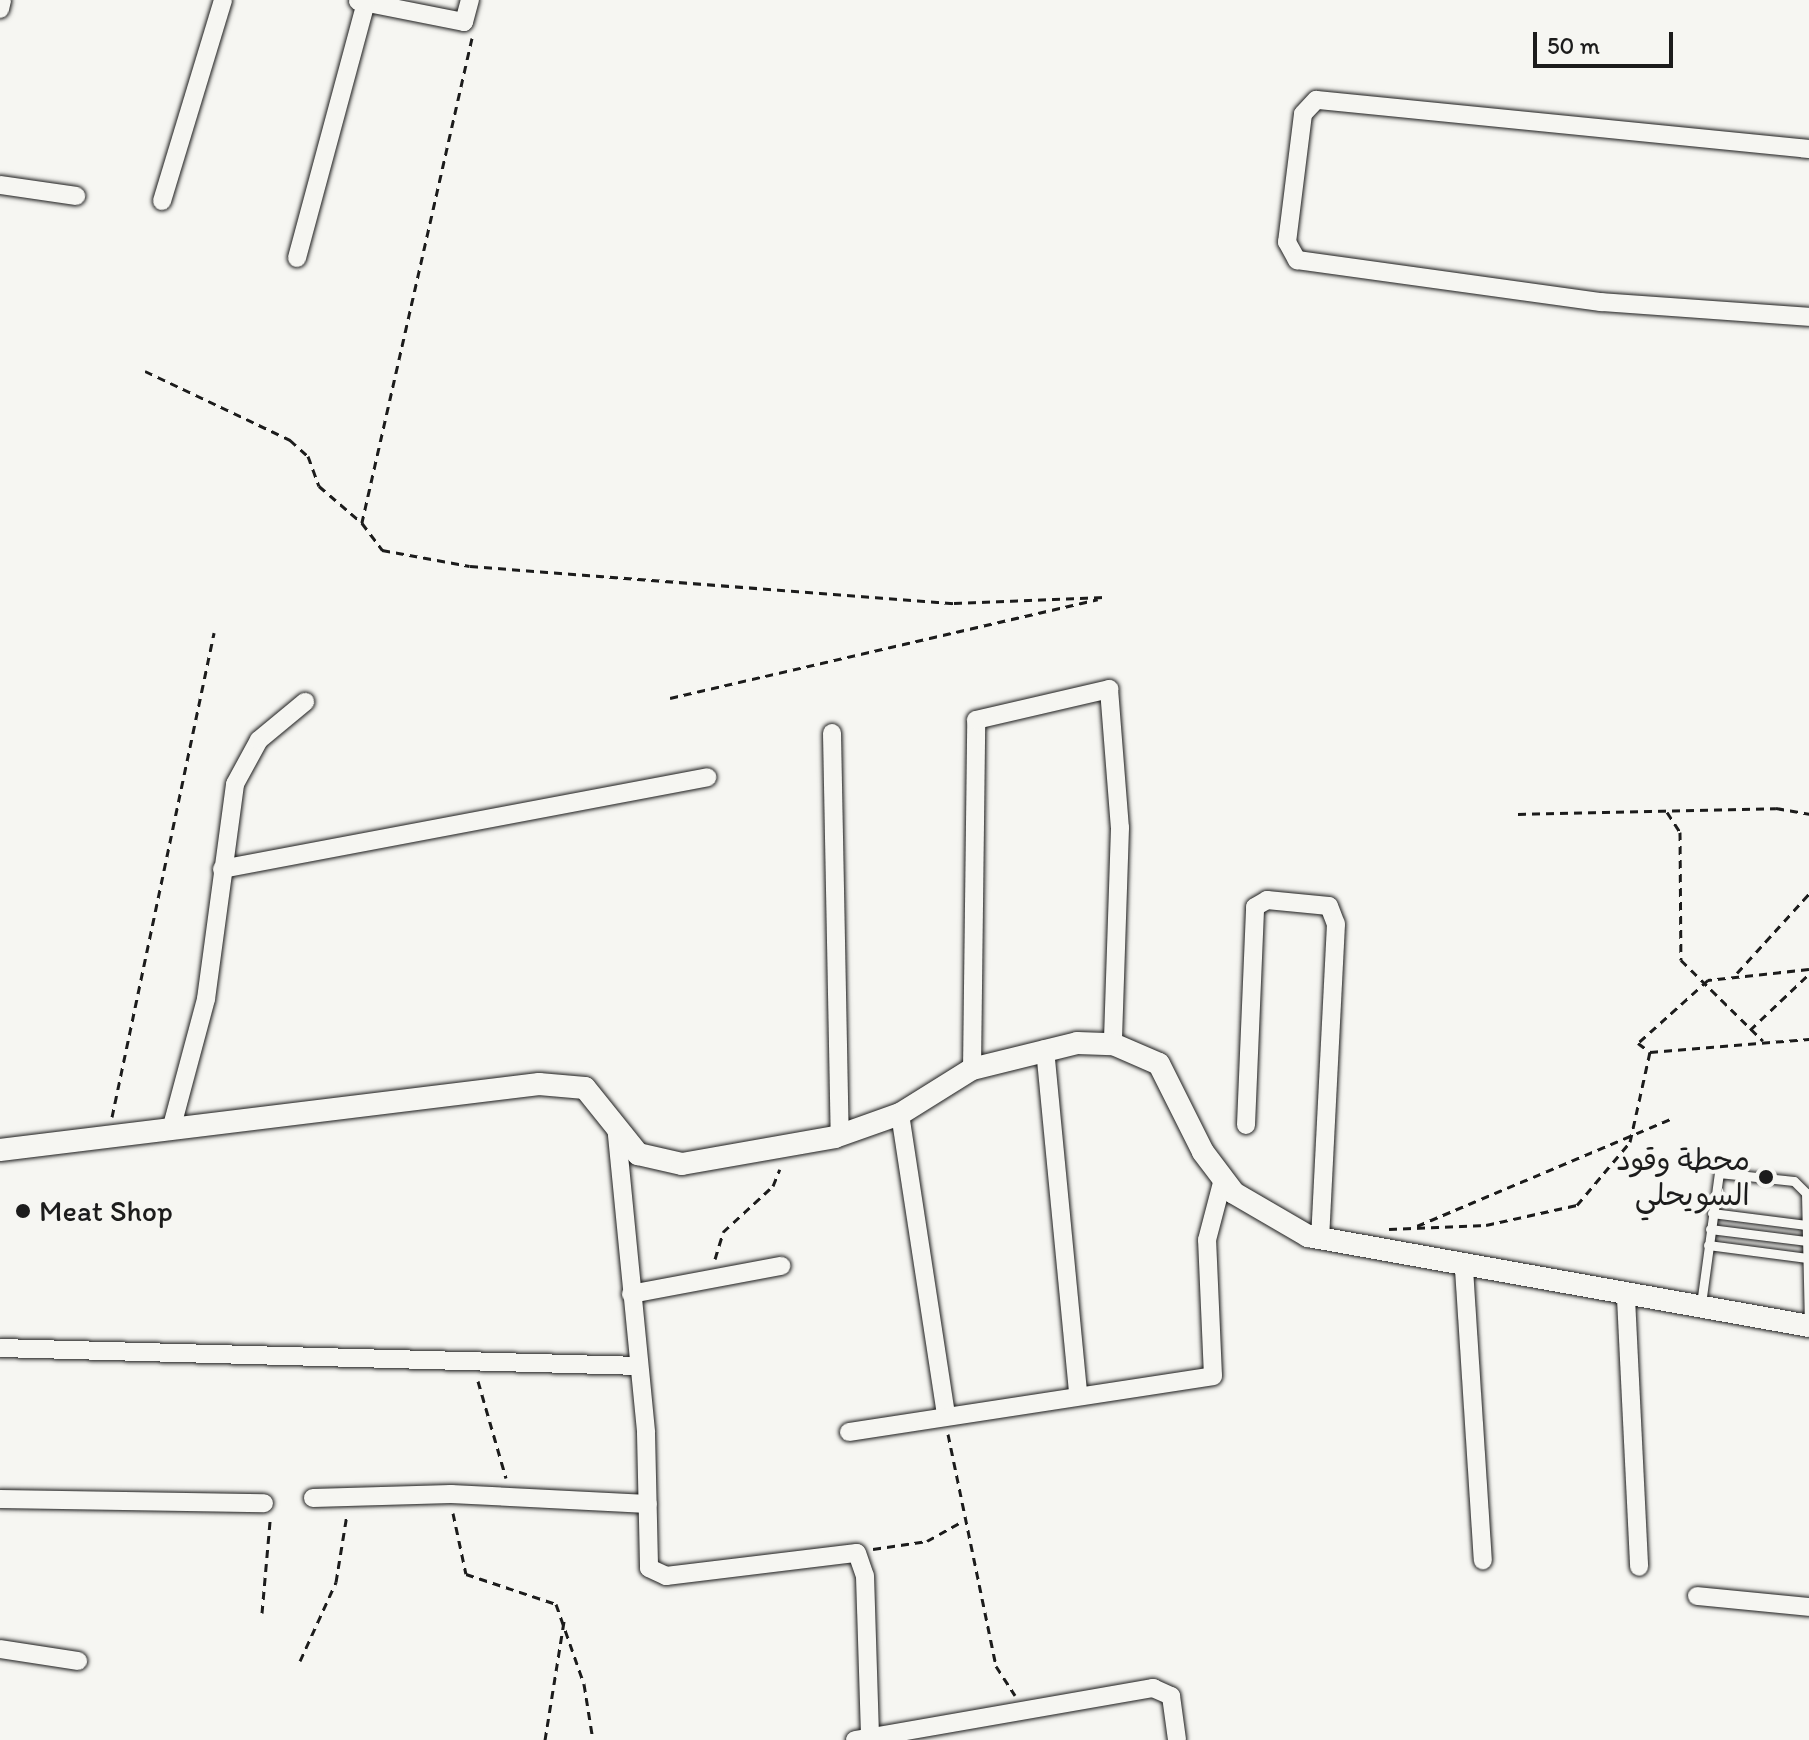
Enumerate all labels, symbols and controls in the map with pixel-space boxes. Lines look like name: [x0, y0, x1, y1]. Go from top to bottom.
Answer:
scale bar: [1537, 16, 1677, 66]
text: 50 m: [1547, 31, 1600, 60]
place label: محطة وقود السويحلي: [1616, 1142, 1750, 1212]
marker: محطة وقود السويحلي: [1757, 1168, 1775, 1186]
place label: Meat Shop: [39, 1193, 173, 1229]
marker: Meat Shop: [14, 1202, 32, 1220]

